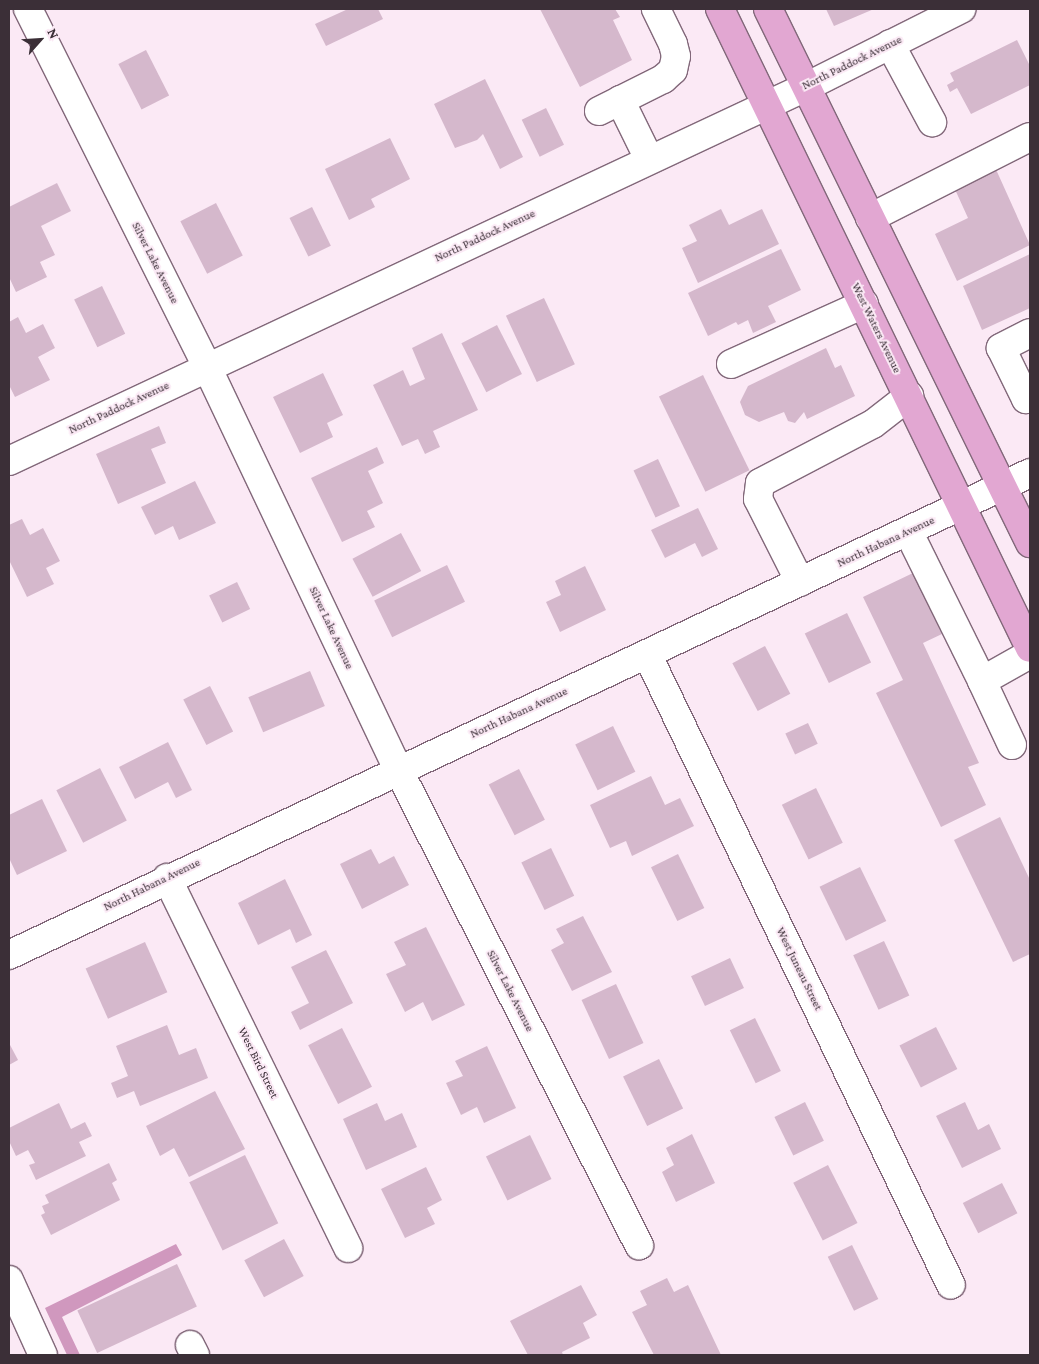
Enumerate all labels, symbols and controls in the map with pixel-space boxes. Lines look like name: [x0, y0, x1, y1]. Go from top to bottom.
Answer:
north arrow: [15, 15, 65, 65]
text: N: [44, 26, 63, 41]
street label: North Paddock Avenue: [800, 33, 904, 93]
street label: North Paddock Avenue: [433, 206, 537, 266]
street label: Silver Lake Avenue: [128, 220, 182, 306]
street label: West Waters Avenue: [848, 281, 904, 375]
street label: North Paddock Avenue: [67, 378, 171, 438]
street label: North Habana Avenue: [835, 513, 937, 571]
street label: Silver Lake Avenue: [306, 585, 356, 671]
street label: North Habana Avenue: [468, 684, 570, 742]
street label: North Habana Avenue: [101, 855, 203, 915]
street label: West Juneau Street: [773, 925, 825, 1013]
street label: Silver Lake Avenue: [483, 948, 537, 1034]
street label: West Bird Street: [235, 1025, 281, 1101]

